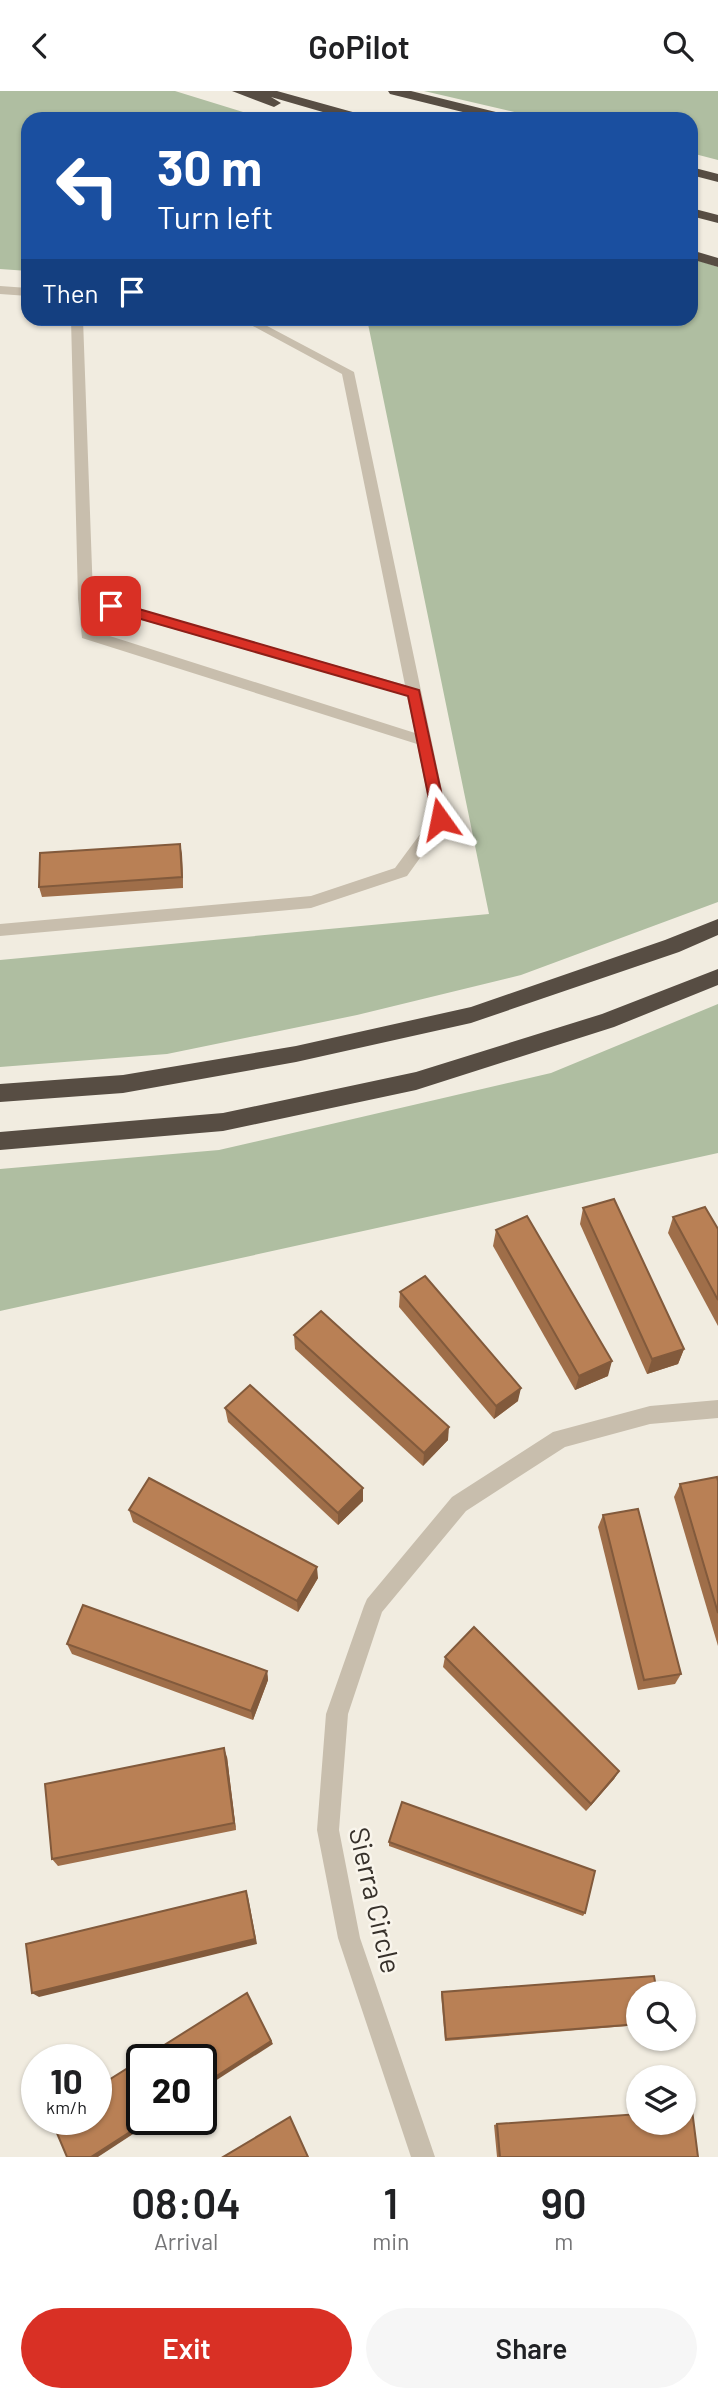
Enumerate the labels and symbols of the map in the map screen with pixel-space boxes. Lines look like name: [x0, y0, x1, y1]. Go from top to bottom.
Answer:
pin: [81, 576, 141, 636]
position arrow: [403, 782, 477, 856]
street label: Sierra Circle: [343, 1824, 409, 1976]
speed limit sign: 20: [126, 2044, 217, 2135]

